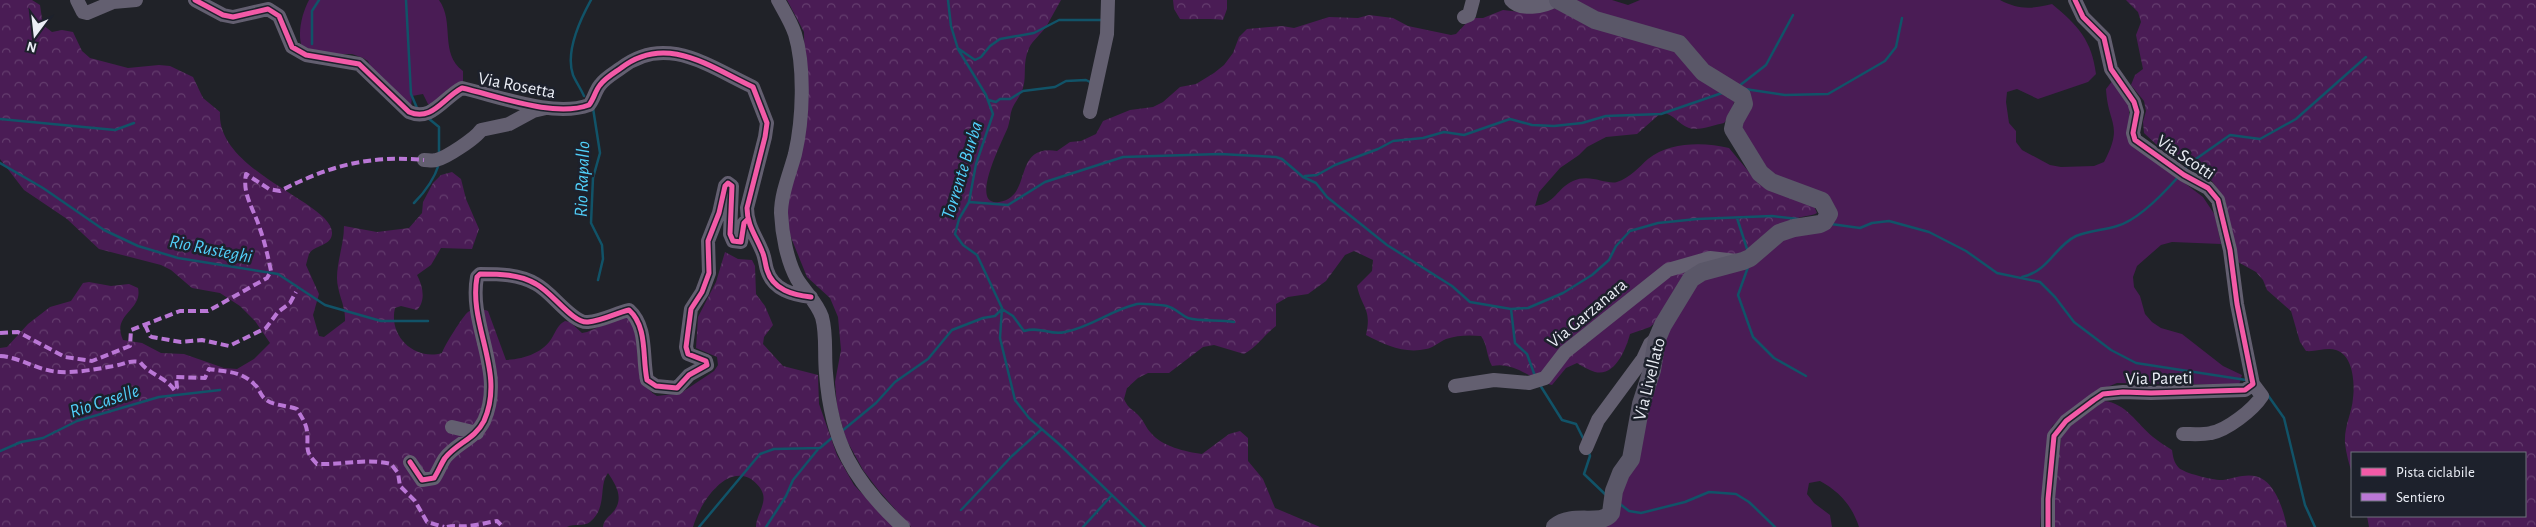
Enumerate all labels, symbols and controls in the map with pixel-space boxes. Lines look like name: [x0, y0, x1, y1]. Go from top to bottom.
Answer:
north arrow: [10, 10, 60, 60]
text: N: [25, 39, 38, 55]
street label: Via Rosetta: [476, 70, 557, 102]
water label: Torrente Burba: [939, 119, 986, 222]
street label: Via Scotti: [2153, 132, 2218, 184]
water label: Rio Rapallo: [572, 140, 593, 218]
water label: Rio Rusteghi: [168, 232, 254, 267]
street label: Via Garzanara: [1545, 276, 1631, 352]
street label: Via Livellato: [1631, 336, 1669, 423]
street label: Via Pareti: [2125, 369, 2193, 389]
water label: Rio Caselle: [67, 381, 142, 422]
legend: [2351, 452, 2526, 517]
text: Pista ciclabile: [2396, 465, 2475, 480]
text: Sentiero: [2396, 490, 2445, 505]

